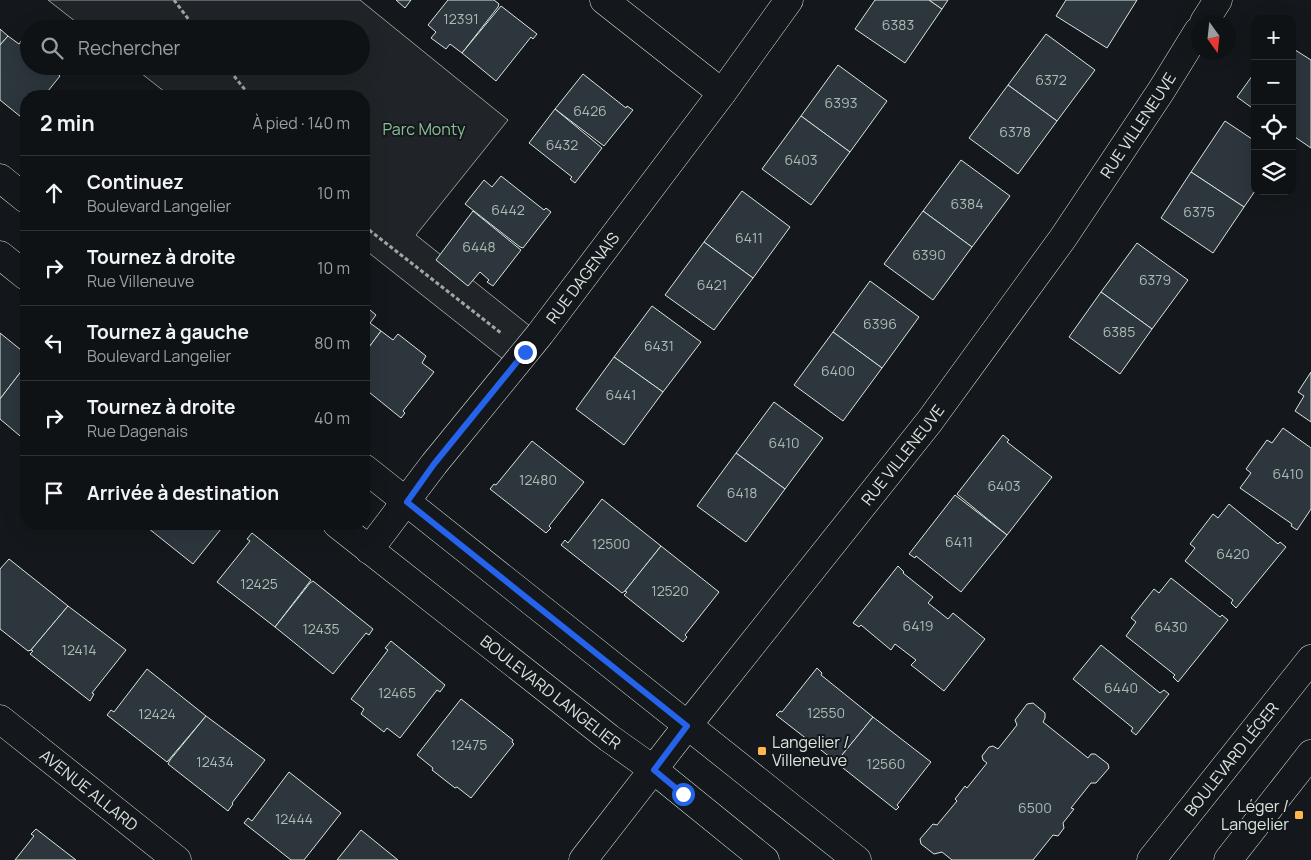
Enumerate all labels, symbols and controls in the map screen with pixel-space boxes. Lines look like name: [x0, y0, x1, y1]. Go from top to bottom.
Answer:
house number: 12391: [443, 9, 479, 28]
house number: 6383: [882, 15, 914, 34]
north arrow: [1191, 15, 1236, 60]
map controls: [1251, 15, 1296, 195]
button: +: [1251, 15, 1296, 60]
search box: [20, 20, 370, 75]
icon: search: [38, 34, 66, 62]
text: Rechercher: [78, 35, 180, 61]
button: −: [1251, 60, 1296, 105]
street label: RUE VILLENEUVE: [1095, 68, 1181, 183]
house number: 6372: [1035, 70, 1067, 89]
house number: 6393: [825, 93, 857, 112]
house number: 6426: [573, 101, 607, 120]
button: locate: [1251, 105, 1296, 150]
text: 2 min: [40, 109, 95, 137]
text: À pied · 140 m: [252, 112, 350, 134]
park label: Parc Monty: [383, 118, 466, 140]
house number: 6378: [999, 122, 1031, 141]
house number: 6432: [546, 135, 578, 154]
house number: 6403: [784, 150, 818, 169]
button: layers: [1251, 150, 1296, 195]
text: Continuez: [87, 169, 184, 195]
icon: ahead: [40, 179, 68, 207]
text: 10 m: [317, 182, 350, 204]
house number: 6384: [951, 194, 983, 213]
text: Boulevard Langelier: [87, 195, 231, 217]
house number: 6442: [491, 200, 525, 219]
house number: 6375: [1183, 202, 1215, 221]
street label: RUE DAGENAIS: [541, 228, 624, 328]
house number: 6411: [735, 228, 763, 247]
house number: 6448: [462, 237, 496, 256]
text: Tournez à droite: [87, 244, 235, 270]
house number: 6390: [912, 245, 946, 264]
icon: right: [40, 254, 68, 282]
text: 10 m: [317, 257, 350, 279]
text: Rue Villeneuve: [87, 270, 194, 292]
house number: 6379: [1139, 270, 1171, 289]
house number: 6421: [697, 275, 727, 294]
house number: 6396: [863, 314, 897, 333]
text: Tournez à gauche: [87, 319, 249, 345]
house number: 6385: [1103, 322, 1135, 341]
icon: left: [40, 329, 68, 357]
text: 80 m: [314, 332, 350, 354]
house number: 6431: [644, 336, 674, 355]
route end: [514, 341, 537, 364]
text: Boulevard Langelier: [87, 345, 231, 367]
house number: 6400: [821, 361, 855, 380]
house number: 6441: [606, 385, 636, 404]
text: Tournez à droite: [87, 394, 235, 420]
street label: RUE VILLENEUVE: [856, 400, 949, 510]
icon: right: [40, 404, 68, 432]
text: 40 m: [314, 407, 350, 429]
text: Rue Dagenais: [87, 420, 188, 442]
house number: 6410: [769, 433, 799, 452]
house number: 6410: [1273, 464, 1303, 483]
house number: 12480: [519, 470, 557, 489]
house number: 6403: [987, 476, 1021, 495]
icon: arrive: [40, 479, 68, 507]
text: Arrivée à destination: [87, 480, 279, 506]
house number: 6418: [727, 483, 757, 502]
house number: 6411: [945, 532, 973, 551]
house number: 12500: [592, 534, 630, 553]
house number: 6420: [1216, 544, 1250, 563]
house number: 12425: [240, 574, 278, 593]
house number: 12520: [651, 581, 689, 600]
house number: 6419: [902, 616, 934, 635]
house number: 6430: [1154, 617, 1188, 636]
house number: 12435: [302, 619, 340, 638]
street label: BOULEVARD LANGELIER: [476, 630, 626, 754]
house number: 12414: [61, 640, 97, 659]
house number: 6440: [1104, 678, 1138, 697]
house number: 12465: [378, 683, 416, 702]
street label: BOULEVARD LÉGER: [1179, 697, 1284, 821]
house number: 12550: [807, 703, 845, 722]
house number: 12424: [138, 704, 176, 723]
place label: Langelier / Villeneuve: [772, 731, 849, 771]
house number: 12475: [451, 735, 487, 754]
street label: AVENUE ALLARD: [35, 744, 143, 836]
marker: Langelier / Villeneuve: [756, 745, 768, 757]
house number: 12434: [196, 752, 234, 771]
house number: 12560: [867, 754, 905, 773]
route start: [672, 783, 695, 806]
place label: Léger / Langelier: [1221, 795, 1289, 835]
house number: 6500: [1018, 798, 1052, 817]
house number: 12444: [275, 809, 313, 828]
marker: Léger / Langelier: [1293, 809, 1305, 821]

